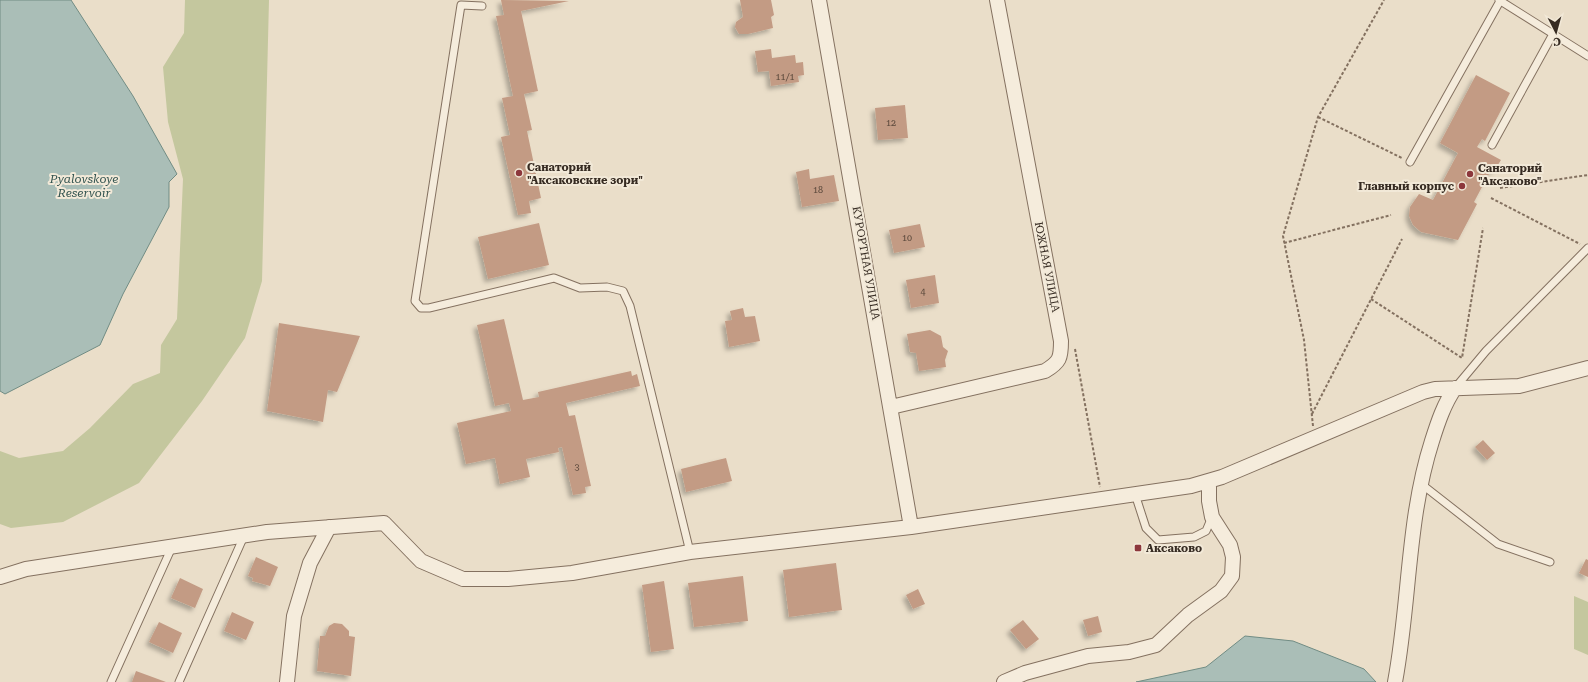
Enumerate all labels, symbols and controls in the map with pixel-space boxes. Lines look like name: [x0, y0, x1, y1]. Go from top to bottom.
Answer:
north arrow: [1536, 12, 1576, 52]
text: С: [1552, 35, 1562, 48]
house number: 11/1: [776, 72, 794, 82]
house number: 12: [886, 118, 896, 128]
place label: Санаторий "Аксаковские зори": [527, 161, 643, 187]
place label: Санаторий "Аксаково": [1478, 162, 1543, 188]
marker: Санаторий "Аксаковские зори": [514, 168, 524, 178]
marker: Санаторий "Аксаково": [1465, 169, 1475, 179]
water label: Pyalovskoye Reservoir: [49, 172, 118, 200]
place label: Главный корпус: [1358, 180, 1455, 193]
marker: Главный корпус: [1457, 181, 1467, 191]
house number: 18: [813, 185, 823, 195]
street label: КУРОРТНАЯ УЛИЦА: [850, 205, 882, 321]
street label: ЮЖНАЯ УЛИЦА: [1032, 221, 1062, 314]
house number: 10: [902, 233, 912, 243]
house number: 4: [920, 287, 926, 297]
house number: 3: [574, 462, 580, 472]
place label: Аксаково: [1146, 542, 1202, 555]
marker: Аксаково: [1133, 543, 1143, 553]

